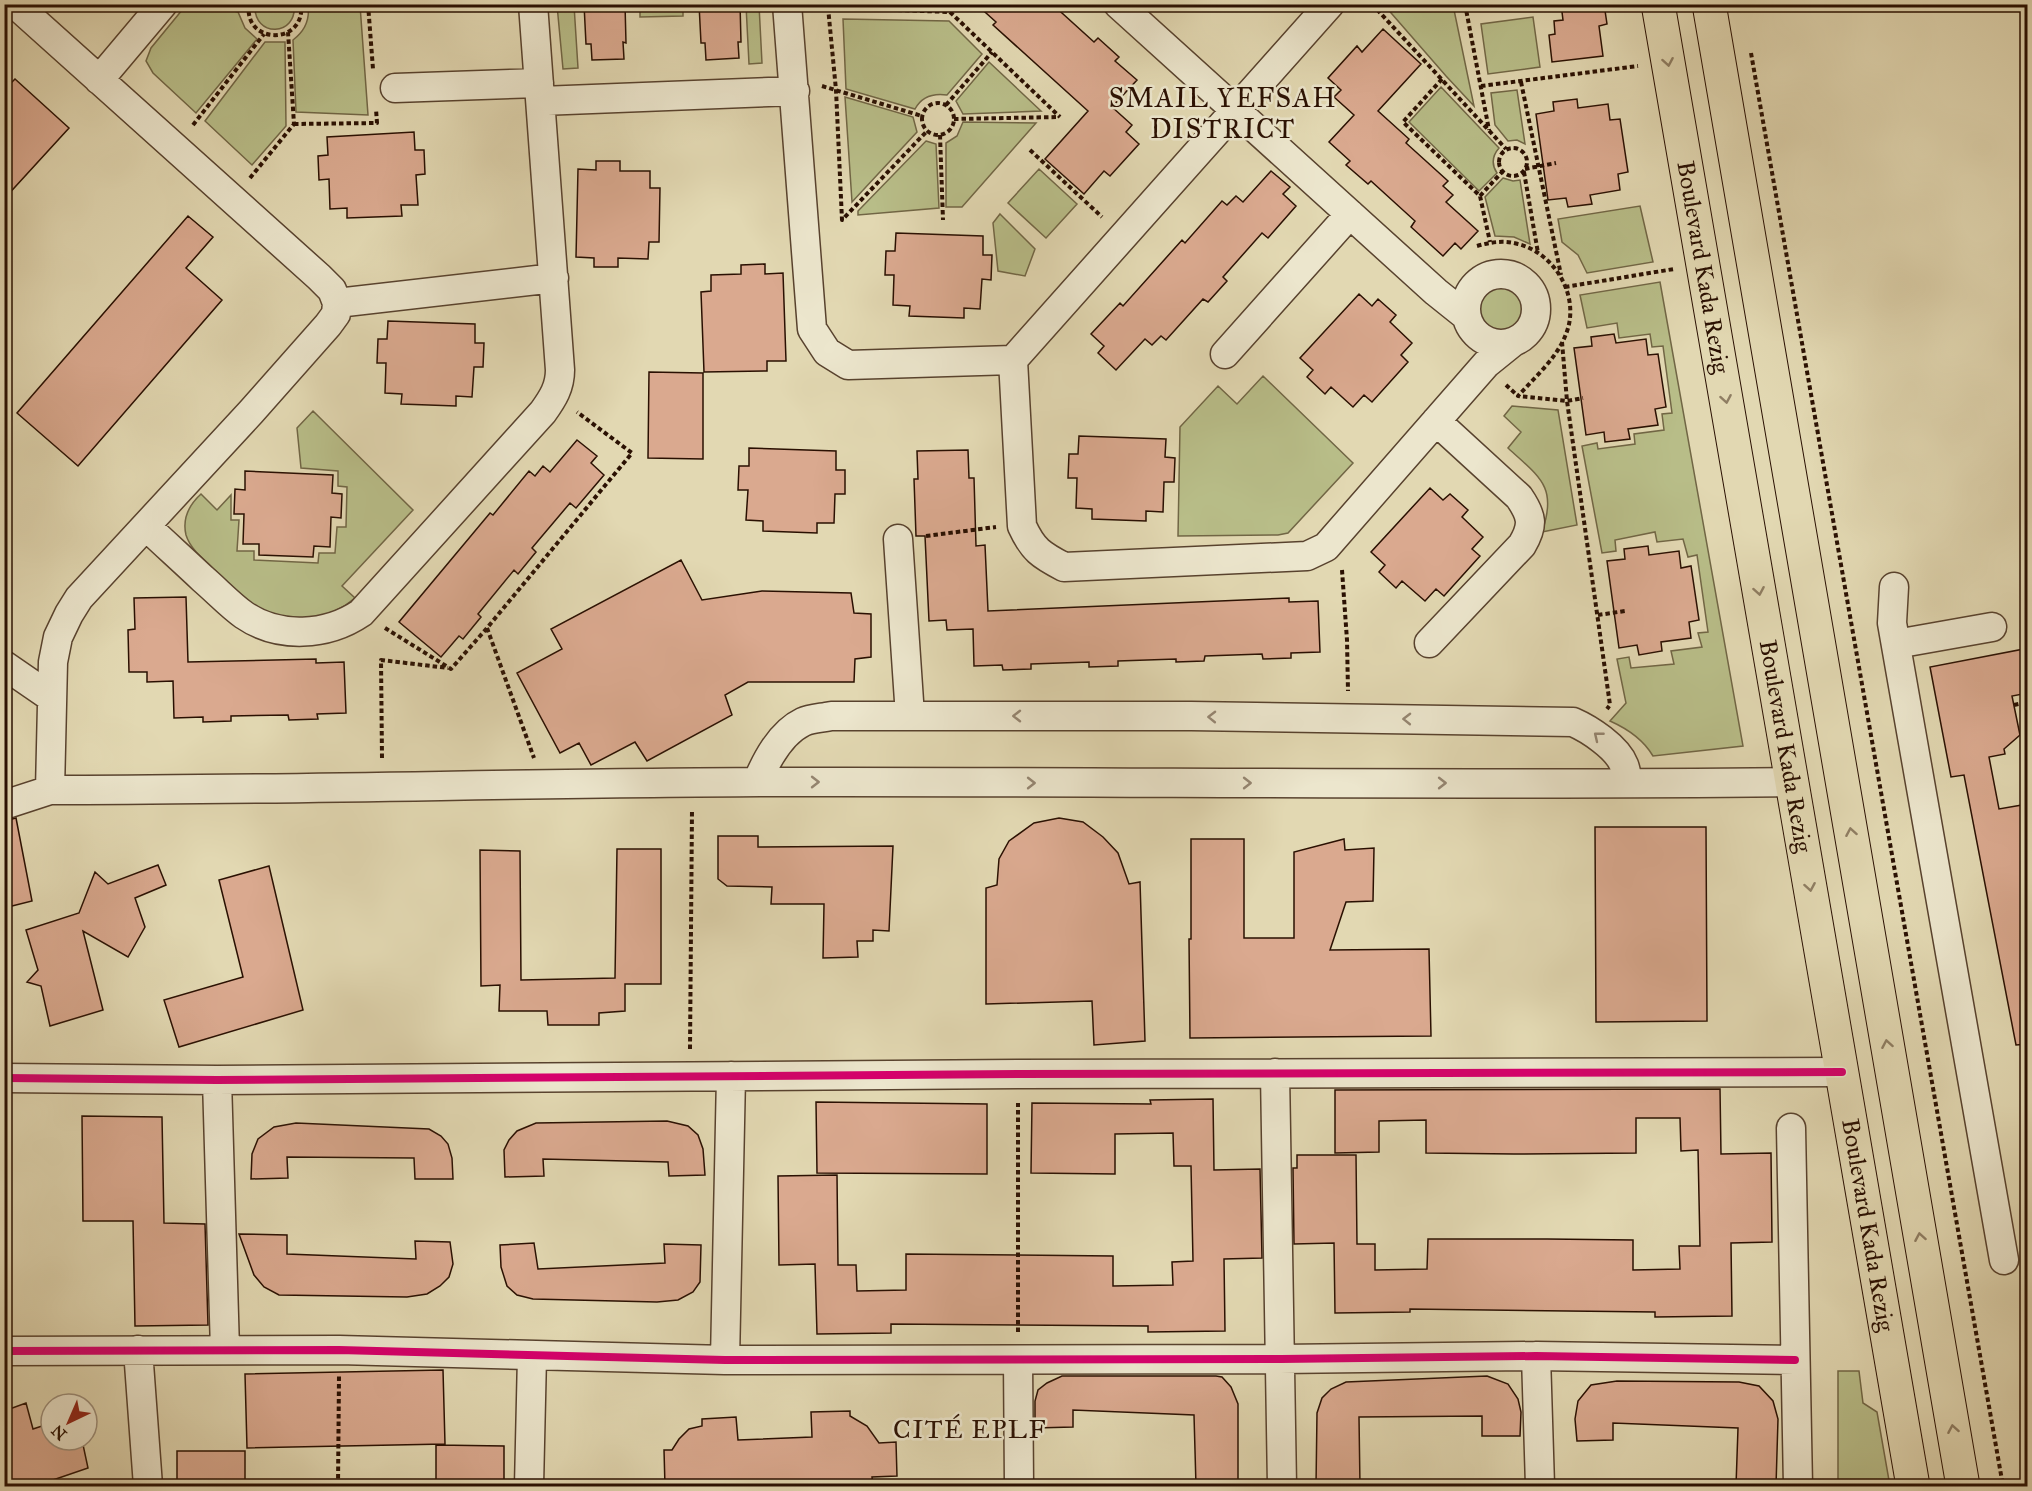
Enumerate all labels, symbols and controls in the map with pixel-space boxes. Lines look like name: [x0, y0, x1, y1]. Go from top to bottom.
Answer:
one-way arrow: [1661, 58, 1673, 67]
district label: SMAIL YEFSAH DISTRICT: [1109, 81, 1337, 145]
street label: Boulevard Kada Rezig: [1670, 159, 1736, 377]
one-way arrow: [1719, 394, 1732, 404]
one-way arrow: [1752, 586, 1765, 596]
street label: Boulevard Kada Rezig: [1753, 638, 1819, 855]
one-way arrow: [1012, 710, 1021, 722]
one-way arrow: [1207, 710, 1216, 723]
one-way arrow: [1402, 713, 1411, 725]
one-way arrow: [1594, 732, 1605, 743]
one-way arrow: [811, 776, 820, 788]
one-way arrow: [1027, 777, 1036, 789]
one-way arrow: [1243, 777, 1252, 789]
one-way arrow: [1438, 777, 1447, 789]
one-way arrow: [1845, 827, 1857, 836]
one-way arrow: [1803, 882, 1816, 892]
one-way arrow: [1881, 1040, 1894, 1050]
street label: Boulevard Kada Rezig: [1835, 1116, 1901, 1334]
one-way arrow: [1914, 1232, 1927, 1242]
north arrow: [39, 1392, 99, 1452]
district label: CITÉ EPLF: [893, 1413, 1047, 1445]
text: N: [47, 1421, 70, 1444]
one-way arrow: [1947, 1424, 1960, 1434]

